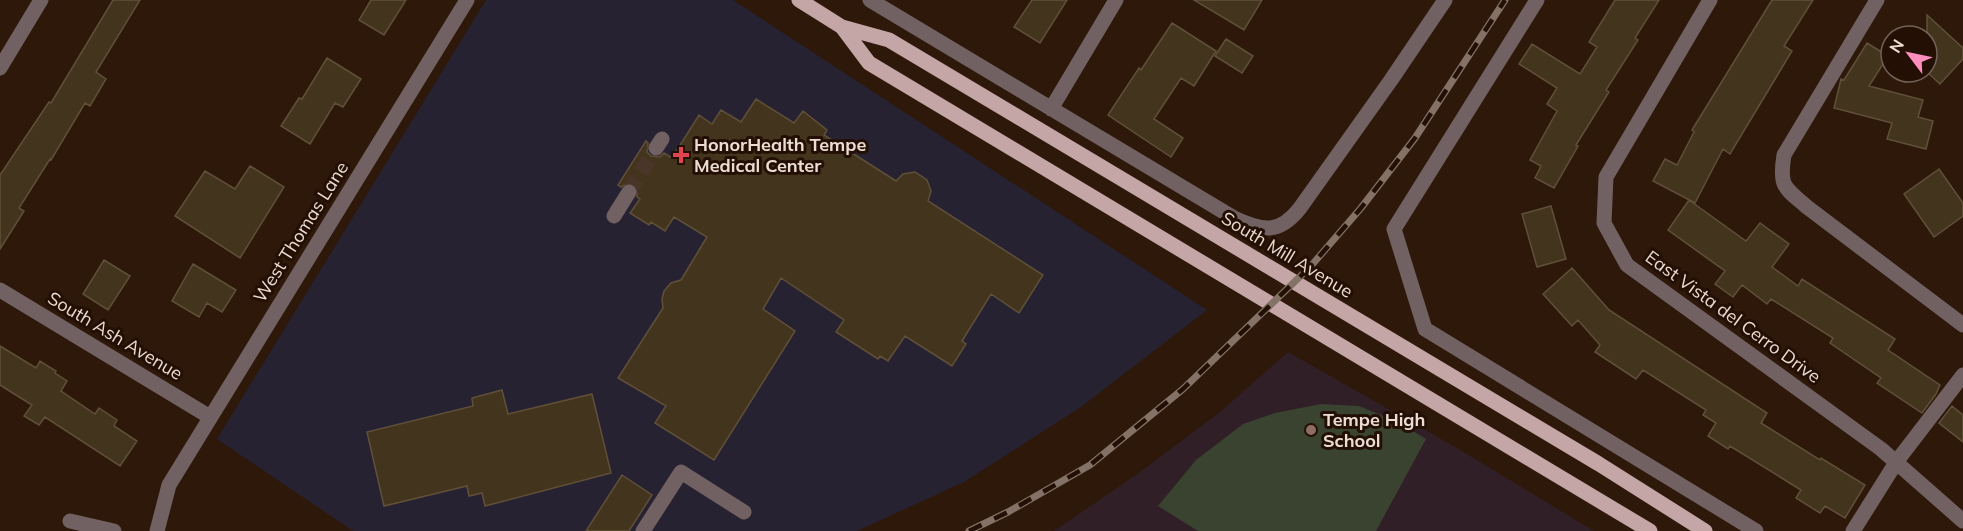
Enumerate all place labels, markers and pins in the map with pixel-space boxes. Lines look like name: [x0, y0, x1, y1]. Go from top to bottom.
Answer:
place label: HonorHealth Tempe Medical Center: [694, 133, 866, 177]
marker: HonorHealth Tempe Medical Center: [672, 146, 690, 164]
place label: Tempe High School: [1323, 408, 1425, 452]
marker: Tempe High School: [1304, 423, 1318, 437]

